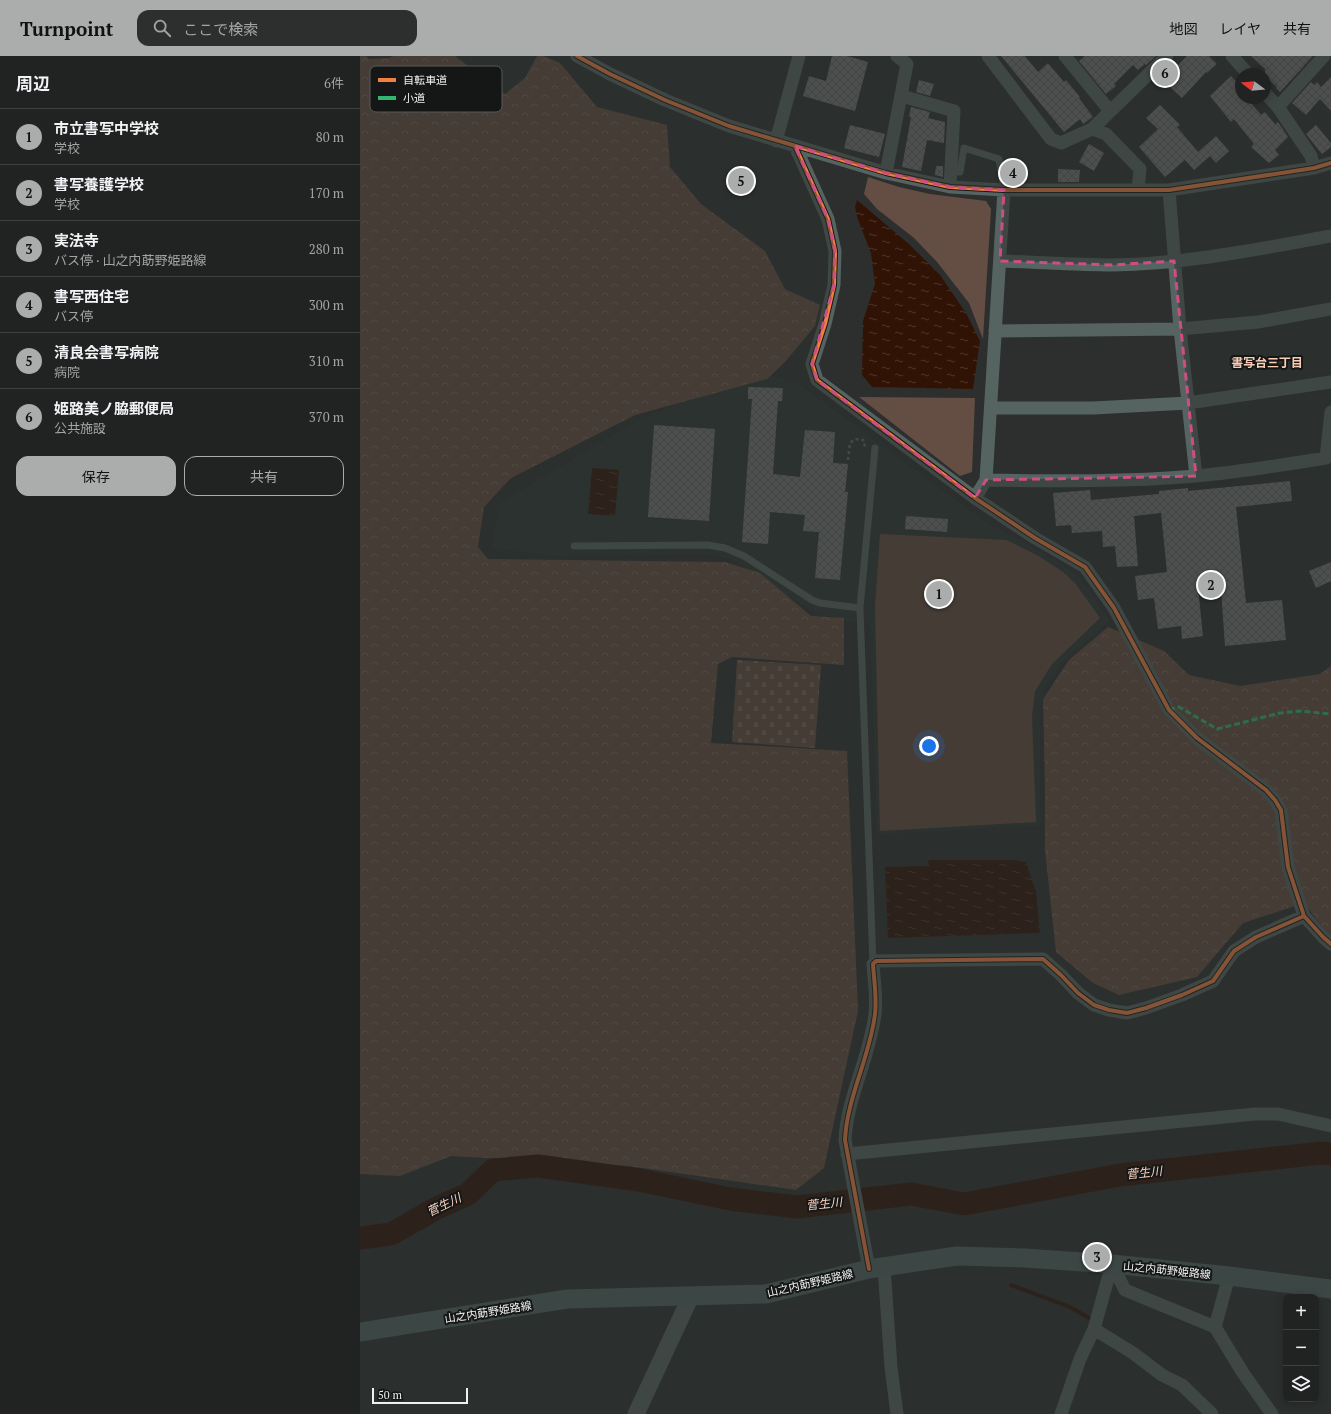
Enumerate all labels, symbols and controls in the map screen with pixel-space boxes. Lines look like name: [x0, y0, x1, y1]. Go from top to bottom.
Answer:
search box: [137, 10, 417, 46]
text: Turnpoint: [20, 16, 113, 41]
icon: search: [151, 17, 173, 39]
text: ここで検索: [183, 19, 258, 39]
text: 地図: [1169, 19, 1197, 38]
text: レイヤ: [1219, 19, 1261, 38]
text: 共有: [1283, 19, 1311, 38]
pin: 6: [1152, 58, 1178, 88]
legend: [370, 66, 502, 112]
north arrow: [1235, 68, 1271, 104]
text: 周辺: [16, 72, 50, 95]
text: 自転車道: [403, 73, 447, 87]
text: 6件: [324, 74, 344, 92]
text: 小道: [403, 91, 425, 105]
text: 市立書写中学校: [54, 118, 159, 138]
text: 1: [25, 128, 33, 146]
text: 80 m: [316, 128, 344, 146]
text: 学校: [54, 139, 80, 157]
pin: 4: [1000, 158, 1026, 188]
pin: 5: [728, 166, 754, 196]
text: 書写養護学校: [54, 174, 144, 194]
text: 2: [25, 184, 33, 202]
text: 170 m: [309, 184, 344, 202]
text: 学校: [54, 195, 80, 213]
text: 実法寺: [54, 230, 99, 250]
text: 3: [25, 240, 33, 258]
text: 280 m: [309, 240, 344, 258]
text: バス停 · 山之内莇野姫路線: [54, 251, 206, 269]
text: 書写西住宅: [54, 286, 129, 306]
text: 4: [25, 296, 33, 314]
text: 300 m: [309, 296, 344, 314]
text: バス停: [54, 307, 93, 325]
text: 清良会書写病院: [54, 342, 159, 362]
text: 5: [25, 352, 33, 370]
text: 310 m: [309, 352, 344, 370]
district label: 書写台三丁目: [1231, 355, 1303, 370]
text: 病院: [54, 363, 80, 381]
text: 姫路美ノ脇郵便局: [54, 398, 174, 418]
text: 6: [25, 408, 33, 426]
text: 370 m: [309, 408, 344, 426]
text: 公共施設: [54, 419, 106, 437]
button: 保存: [16, 456, 176, 496]
button: 共有: [184, 456, 344, 496]
pin: 2: [1198, 570, 1224, 600]
pin: 1: [926, 579, 952, 609]
your location: [919, 736, 939, 756]
water label: 菅生川: [1125, 1163, 1165, 1182]
water label: 菅生川: [424, 1189, 465, 1219]
water label: 菅生川: [805, 1194, 845, 1213]
pin: 3: [1084, 1242, 1110, 1272]
street label: 山之内莇野姫路線: [1123, 1258, 1211, 1282]
street label: 山之内莇野姫路線: [766, 1266, 854, 1300]
map controls: [1283, 1294, 1319, 1402]
button: +: [1283, 1294, 1319, 1330]
street label: 山之内莇野姫路線: [443, 1298, 533, 1326]
button: −: [1283, 1330, 1319, 1366]
button: layers: [1283, 1366, 1319, 1402]
scale bar: [372, 1386, 468, 1405]
text: 50 m: [378, 1388, 402, 1402]

